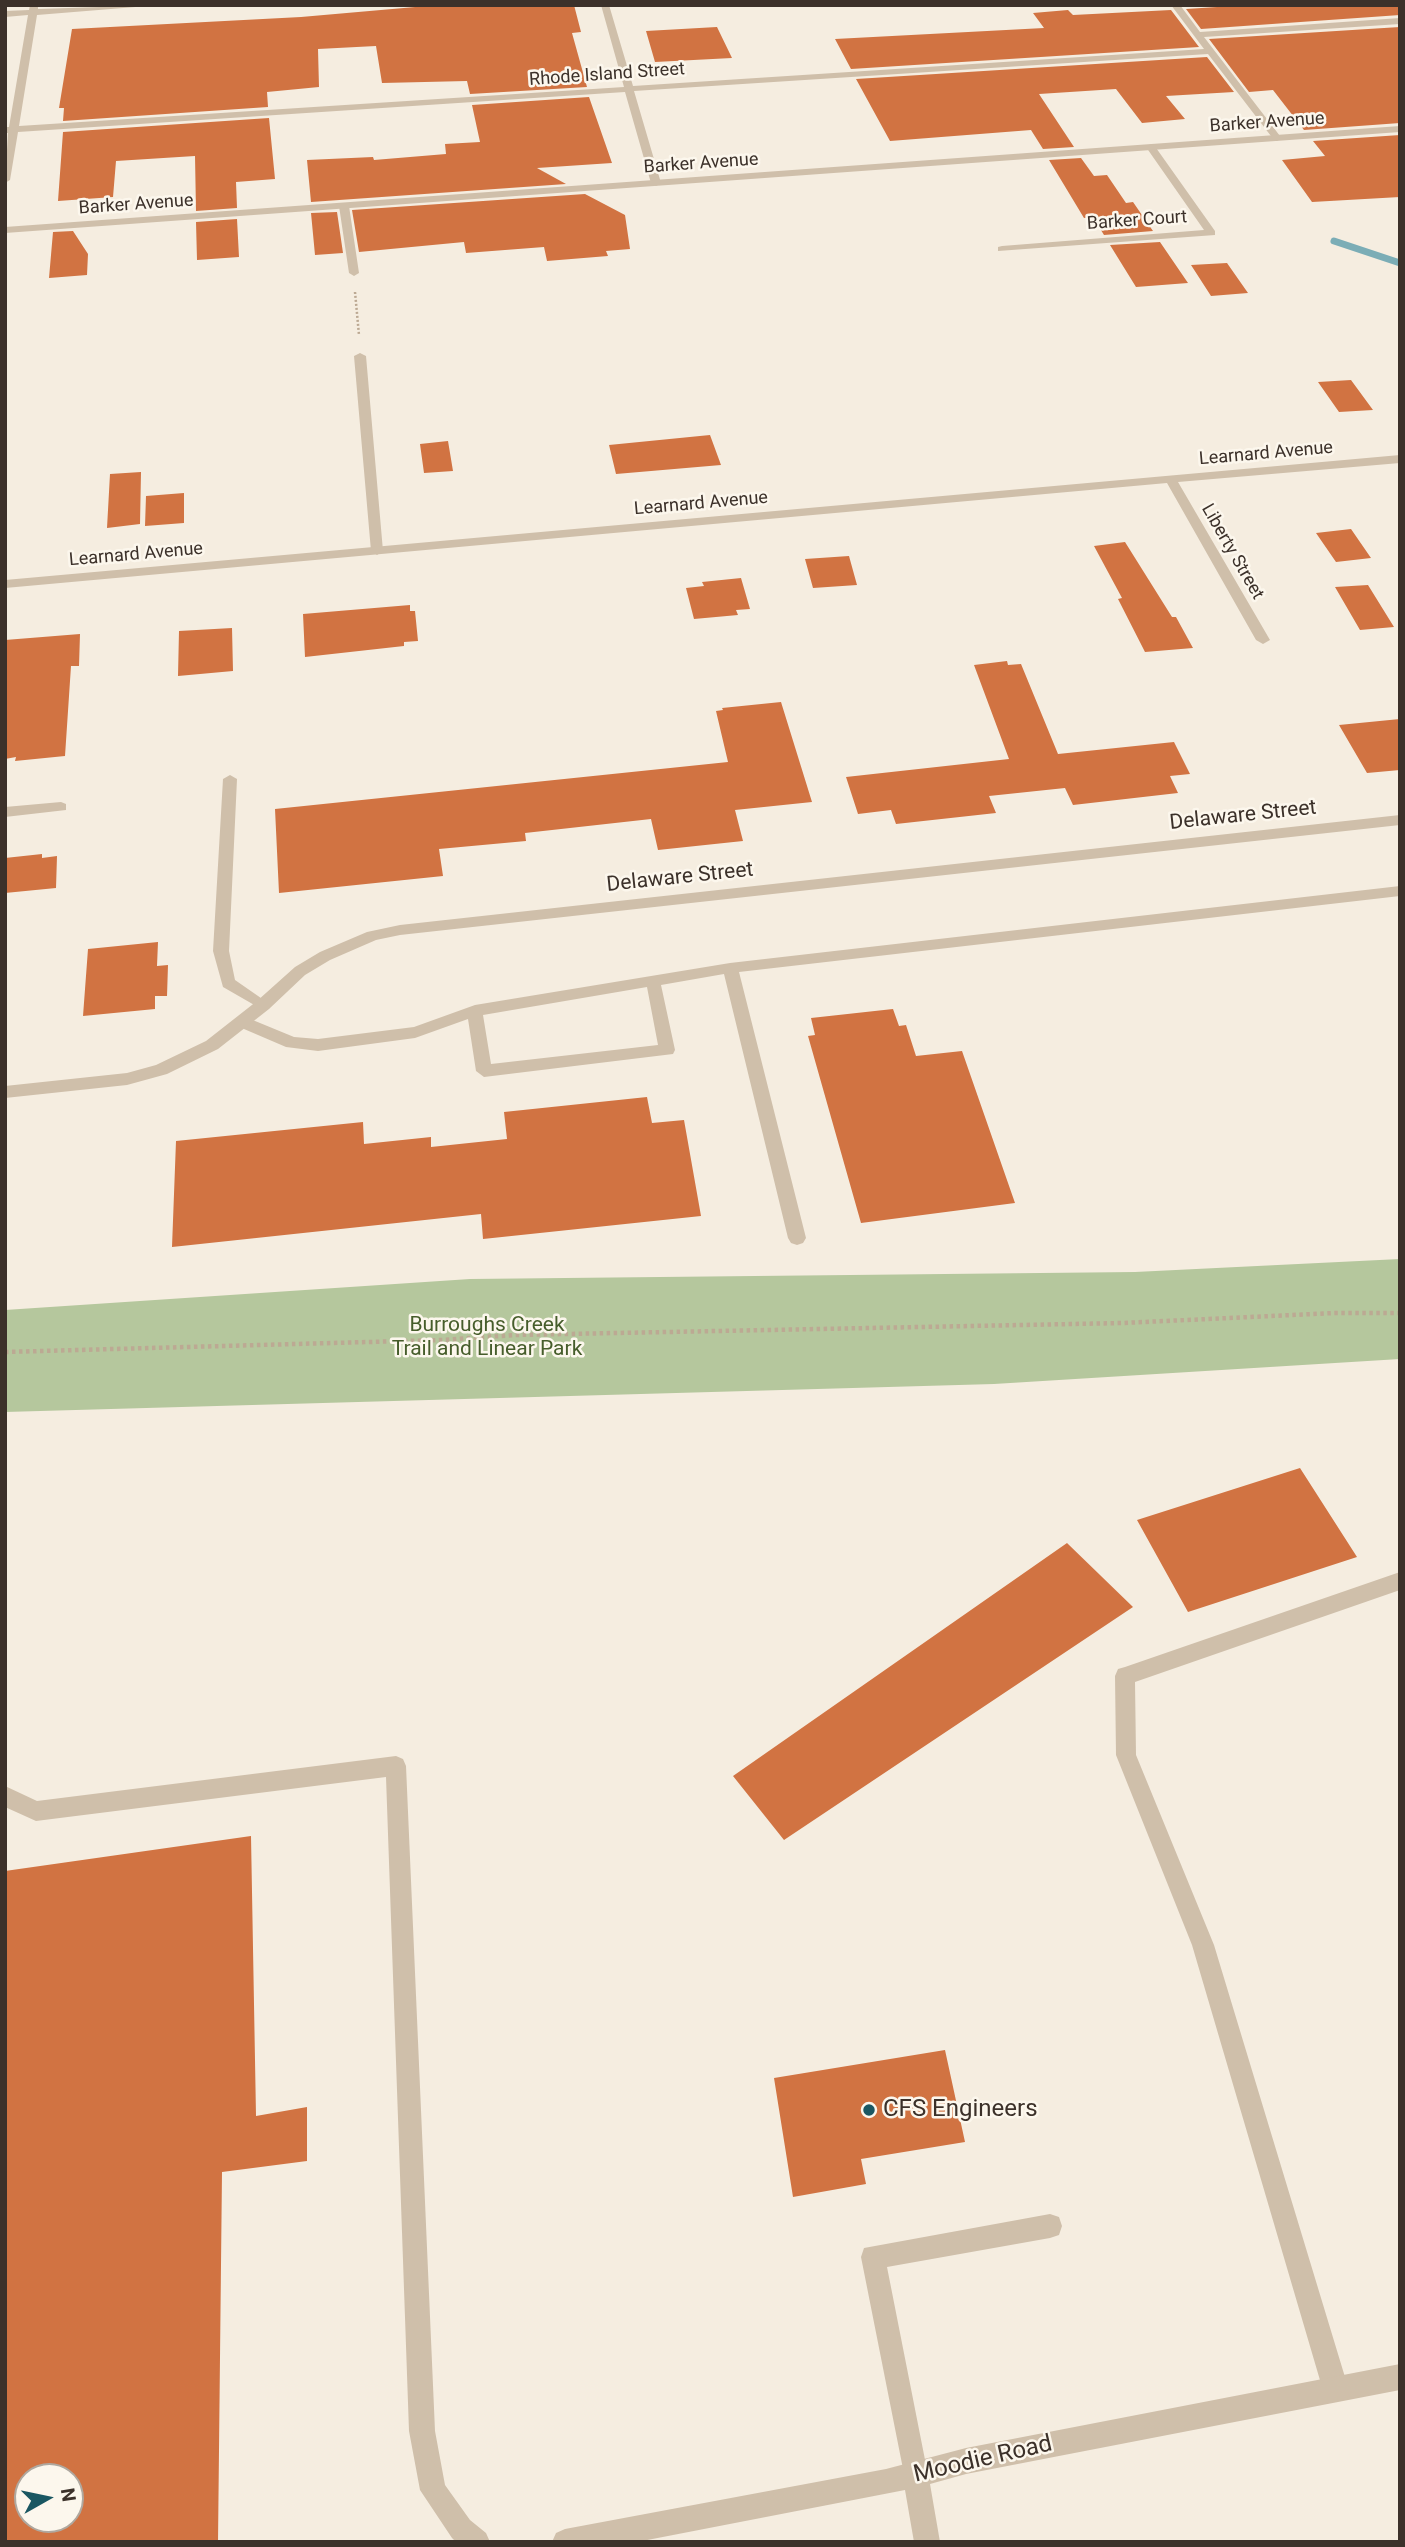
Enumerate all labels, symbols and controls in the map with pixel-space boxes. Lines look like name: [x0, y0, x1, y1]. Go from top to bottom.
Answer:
street label: Rhode Island Street: [529, 59, 685, 91]
street label: Barker Avenue: [1209, 108, 1325, 138]
street label: Barker Avenue: [643, 149, 759, 179]
street label: Barker Avenue: [78, 190, 194, 220]
street label: Barker Court: [1086, 207, 1188, 235]
street label: Learnard Avenue: [1198, 437, 1334, 471]
street label: Learnard Avenue: [633, 487, 769, 521]
street label: Liberty Street: [1196, 500, 1268, 604]
street label: Learnard Avenue: [68, 538, 204, 572]
street label: Delaware Street: [1168, 796, 1318, 836]
street label: Delaware Street: [605, 858, 755, 898]
park label: Burroughs Creek Trail and Linear Park: [392, 1313, 582, 1363]
place label: CFS Engineers: [883, 2096, 1038, 2124]
marker: CFS Engineers: [861, 2102, 877, 2118]
street label: Moodie Road: [911, 2430, 1055, 2490]
north arrow: [14, 2463, 84, 2533]
text: N: [56, 2487, 81, 2503]

